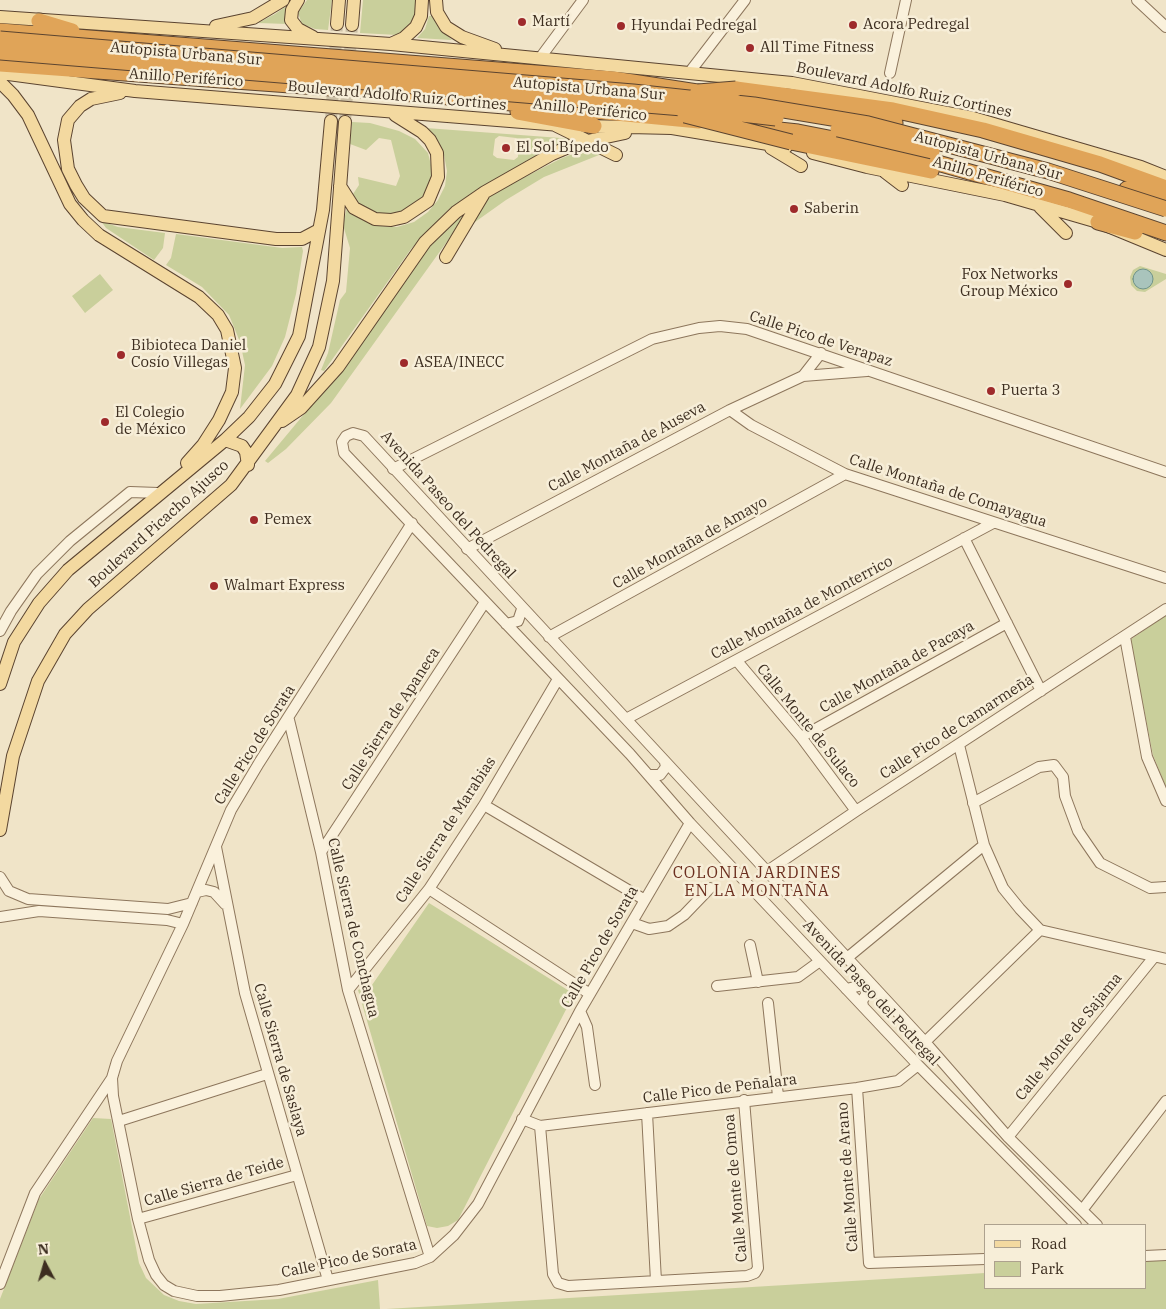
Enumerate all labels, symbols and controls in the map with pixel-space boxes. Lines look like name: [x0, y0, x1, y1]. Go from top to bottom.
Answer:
place label: Martí: [532, 13, 570, 31]
marker: Martí: [516, 16, 528, 28]
place label: Acora Pedregal: [863, 16, 969, 34]
place label: Hyundai Pedregal: [631, 17, 757, 35]
marker: Acora Pedregal: [847, 19, 859, 31]
marker: Hyundai Pedregal: [615, 20, 627, 32]
street label: Autopista Urbana Sur: [109, 38, 263, 70]
place label: All Time Fitness: [760, 39, 874, 57]
marker: All Time Fitness: [744, 42, 756, 54]
street label: Boulevard Adolfo Ruiz Cortines: [795, 58, 1013, 122]
street label: Anillo Periférico: [128, 65, 244, 91]
street label: Autopista Urbana Sur: [512, 73, 666, 105]
street label: Boulevard Adolfo Ruiz Cortines: [287, 77, 507, 115]
street label: Anillo Periférico: [532, 95, 648, 125]
street label: Autopista Urbana Sur: [912, 128, 1064, 184]
place label: El Sol Bípedo: [516, 139, 609, 157]
marker: El Sol Bípedo: [500, 142, 512, 154]
street label: Anillo Periférico: [930, 153, 1046, 201]
place label: Saberin: [804, 200, 859, 218]
marker: Saberin: [788, 203, 800, 215]
place label: Fox Networks Group México: [960, 266, 1058, 301]
marker: Fox Networks Group México: [1062, 278, 1074, 290]
street label: Calle Pico de Verapaz: [747, 307, 895, 371]
place label: Bibioteca Daniel Cosío Villegas: [131, 337, 246, 372]
marker: Bibioteca Daniel Cosío Villegas: [115, 349, 127, 361]
place label: ASEA/INECC: [414, 354, 505, 372]
marker: ASEA/INECC: [398, 357, 410, 369]
place label: Puerta 3: [1001, 382, 1060, 400]
marker: Puerta 3: [985, 385, 997, 397]
street label: Calle Montaña de Auseva: [545, 398, 709, 496]
place label: El Colegio de México: [115, 404, 186, 439]
marker: El Colegio de México: [99, 416, 111, 428]
street label: Avenida Paseo del Pedregal: [377, 427, 519, 583]
street label: Calle Montaña de Comayagua: [847, 450, 1049, 532]
street label: Boulevard Picacho Ajusco: [85, 456, 233, 592]
street label: Calle Montaña de Amayo: [610, 493, 770, 593]
place label: Pemex: [264, 511, 312, 529]
marker: Pemex: [248, 514, 260, 526]
street label: Calle Montaña de Monterrico: [708, 552, 896, 664]
place label: Walmart Express: [224, 577, 345, 595]
marker: Walmart Express: [208, 580, 220, 592]
street label: Calle Montaña de Pacaya: [817, 617, 977, 717]
street label: Calle Sierra de Apaneca: [338, 644, 444, 794]
street label: Calle Monte de Sulaco: [753, 661, 863, 791]
street label: Calle Pico de Camarmeña: [877, 671, 1037, 783]
street label: Calle Pico de Sorata: [211, 682, 299, 808]
street label: Calle Sierra de Marabias: [392, 754, 500, 906]
street label: Calle Sierra de Conchagua: [324, 836, 382, 1020]
district label: COLONIA JARDINES EN LA MONTAÑA: [671, 863, 843, 901]
street label: Calle Pico de Sorata: [558, 883, 642, 1011]
street label: Avenida Paseo del Pedregal: [799, 916, 943, 1070]
street label: Calle Monte de Sajama: [1012, 970, 1126, 1104]
street label: Calle Sierra de Saslaya: [250, 981, 310, 1139]
street label: Calle Pico de Peñalara: [642, 1071, 798, 1107]
street label: Calle Monte de Arano: [834, 1102, 862, 1252]
street label: Calle Monte de Omoa: [721, 1113, 751, 1263]
street label: Calle Sierra de Teide: [142, 1153, 286, 1211]
legend: [984, 1224, 1146, 1289]
text: Road: [1031, 1234, 1067, 1253]
street label: Calle Pico de Sorata: [280, 1236, 418, 1282]
north arrow: [20, 1239, 70, 1289]
text: N: [37, 1240, 50, 1259]
text: Park: [1031, 1259, 1064, 1278]

